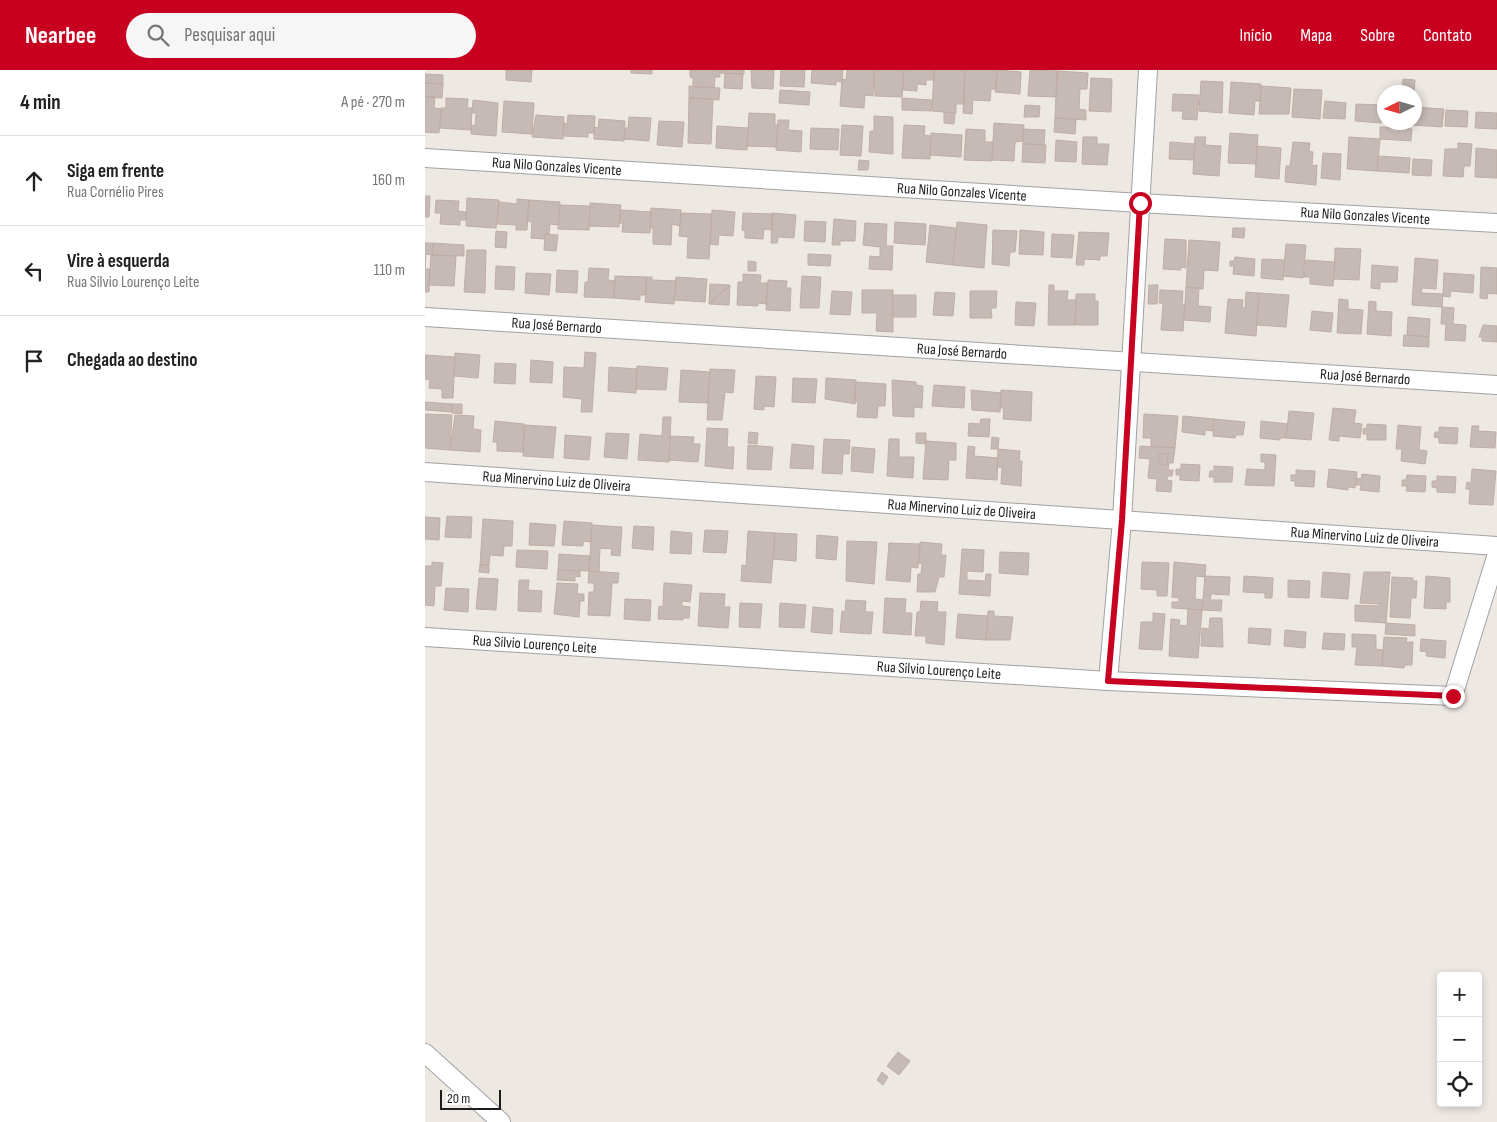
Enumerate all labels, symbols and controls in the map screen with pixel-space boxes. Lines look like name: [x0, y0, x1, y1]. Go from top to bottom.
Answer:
search box: [126, 13, 476, 58]
text: Nearbee: [25, 21, 96, 50]
icon: search: [144, 21, 172, 49]
text: Pesquisar aqui: [184, 24, 275, 47]
text: Início: [1240, 25, 1272, 46]
text: Mapa: [1300, 25, 1332, 46]
text: Sobre: [1360, 25, 1395, 46]
text: Contato: [1423, 25, 1472, 46]
north arrow: [1377, 85, 1422, 130]
text: 4 min: [20, 90, 61, 115]
text: A pé · 270 m: [341, 93, 405, 112]
street label: Rua Nilo Gonzales Vicente: [491, 153, 622, 180]
text: Siga em frente: [67, 160, 164, 183]
icon: ahead: [20, 167, 48, 195]
text: 160 m: [372, 171, 405, 190]
street label: Rua Nilo Gonzales Vicente: [897, 179, 1027, 206]
text: Rua Cornélio Pires: [67, 183, 164, 202]
route start: [1129, 192, 1152, 215]
street label: Rua Nilo Gonzales Vicente: [1300, 203, 1431, 229]
text: Vire à esquerda: [67, 250, 169, 273]
icon: left: [20, 257, 48, 285]
text: 110 m: [374, 261, 405, 280]
text: Rua Silvio Lourenço Leite: [67, 273, 199, 292]
street label: Rua José Bernardo: [511, 314, 602, 338]
street label: Rua José Bernardo: [916, 339, 1008, 364]
icon: arrive: [20, 347, 48, 375]
text: Chegada ao destino: [67, 349, 197, 372]
street label: Rua José Bernardo: [1319, 365, 1411, 389]
street label: Rua Minervino Luiz de Oliveira: [482, 467, 632, 496]
street label: Rua Minervino Luiz de Oliveira: [887, 495, 1037, 524]
street label: Rua Minervino Luiz de Oliveira: [1290, 523, 1440, 552]
street label: Rua Silvio Lourenço Leite: [472, 631, 597, 658]
street label: Rua Silvio Lourenço Leite: [876, 657, 1002, 684]
route end: [1442, 685, 1465, 708]
map controls: [1437, 972, 1482, 1107]
button: +: [1437, 972, 1482, 1017]
button: −: [1437, 1017, 1482, 1062]
button: locate: [1437, 1062, 1482, 1107]
scale bar: [440, 1087, 501, 1110]
text: 20 m: [447, 1090, 470, 1107]

